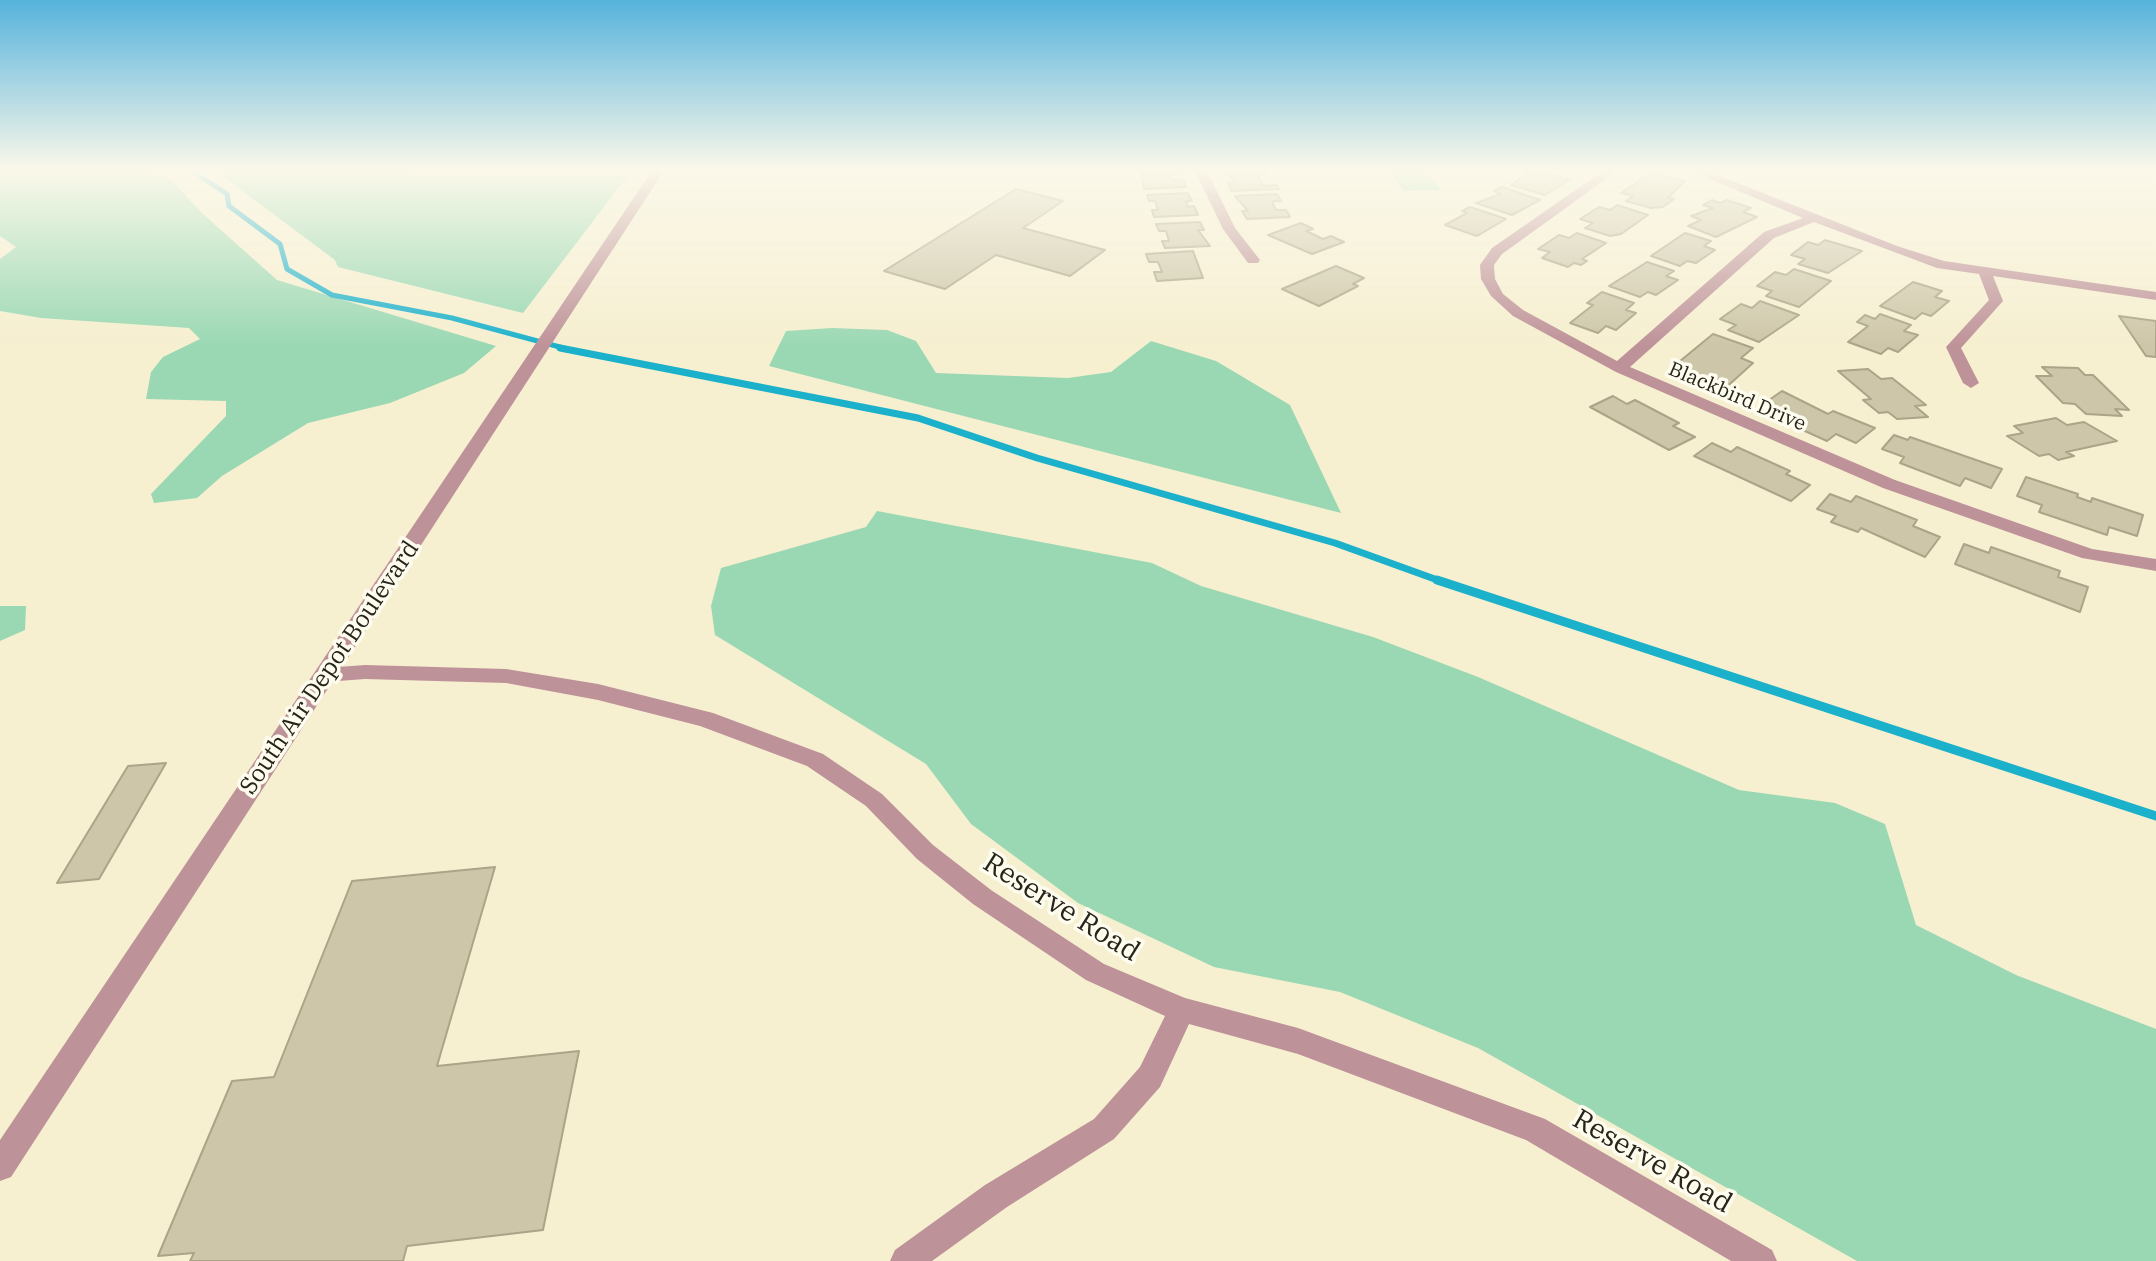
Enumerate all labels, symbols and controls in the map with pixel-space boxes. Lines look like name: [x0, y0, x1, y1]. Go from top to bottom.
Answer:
street label: Blackbird Drive: [1665, 357, 1809, 437]
street label: South Air Depot Boulevard: [234, 536, 426, 800]
street label: Reserve Road: [977, 847, 1145, 969]
street label: Reserve Road: [1566, 1103, 1738, 1221]

